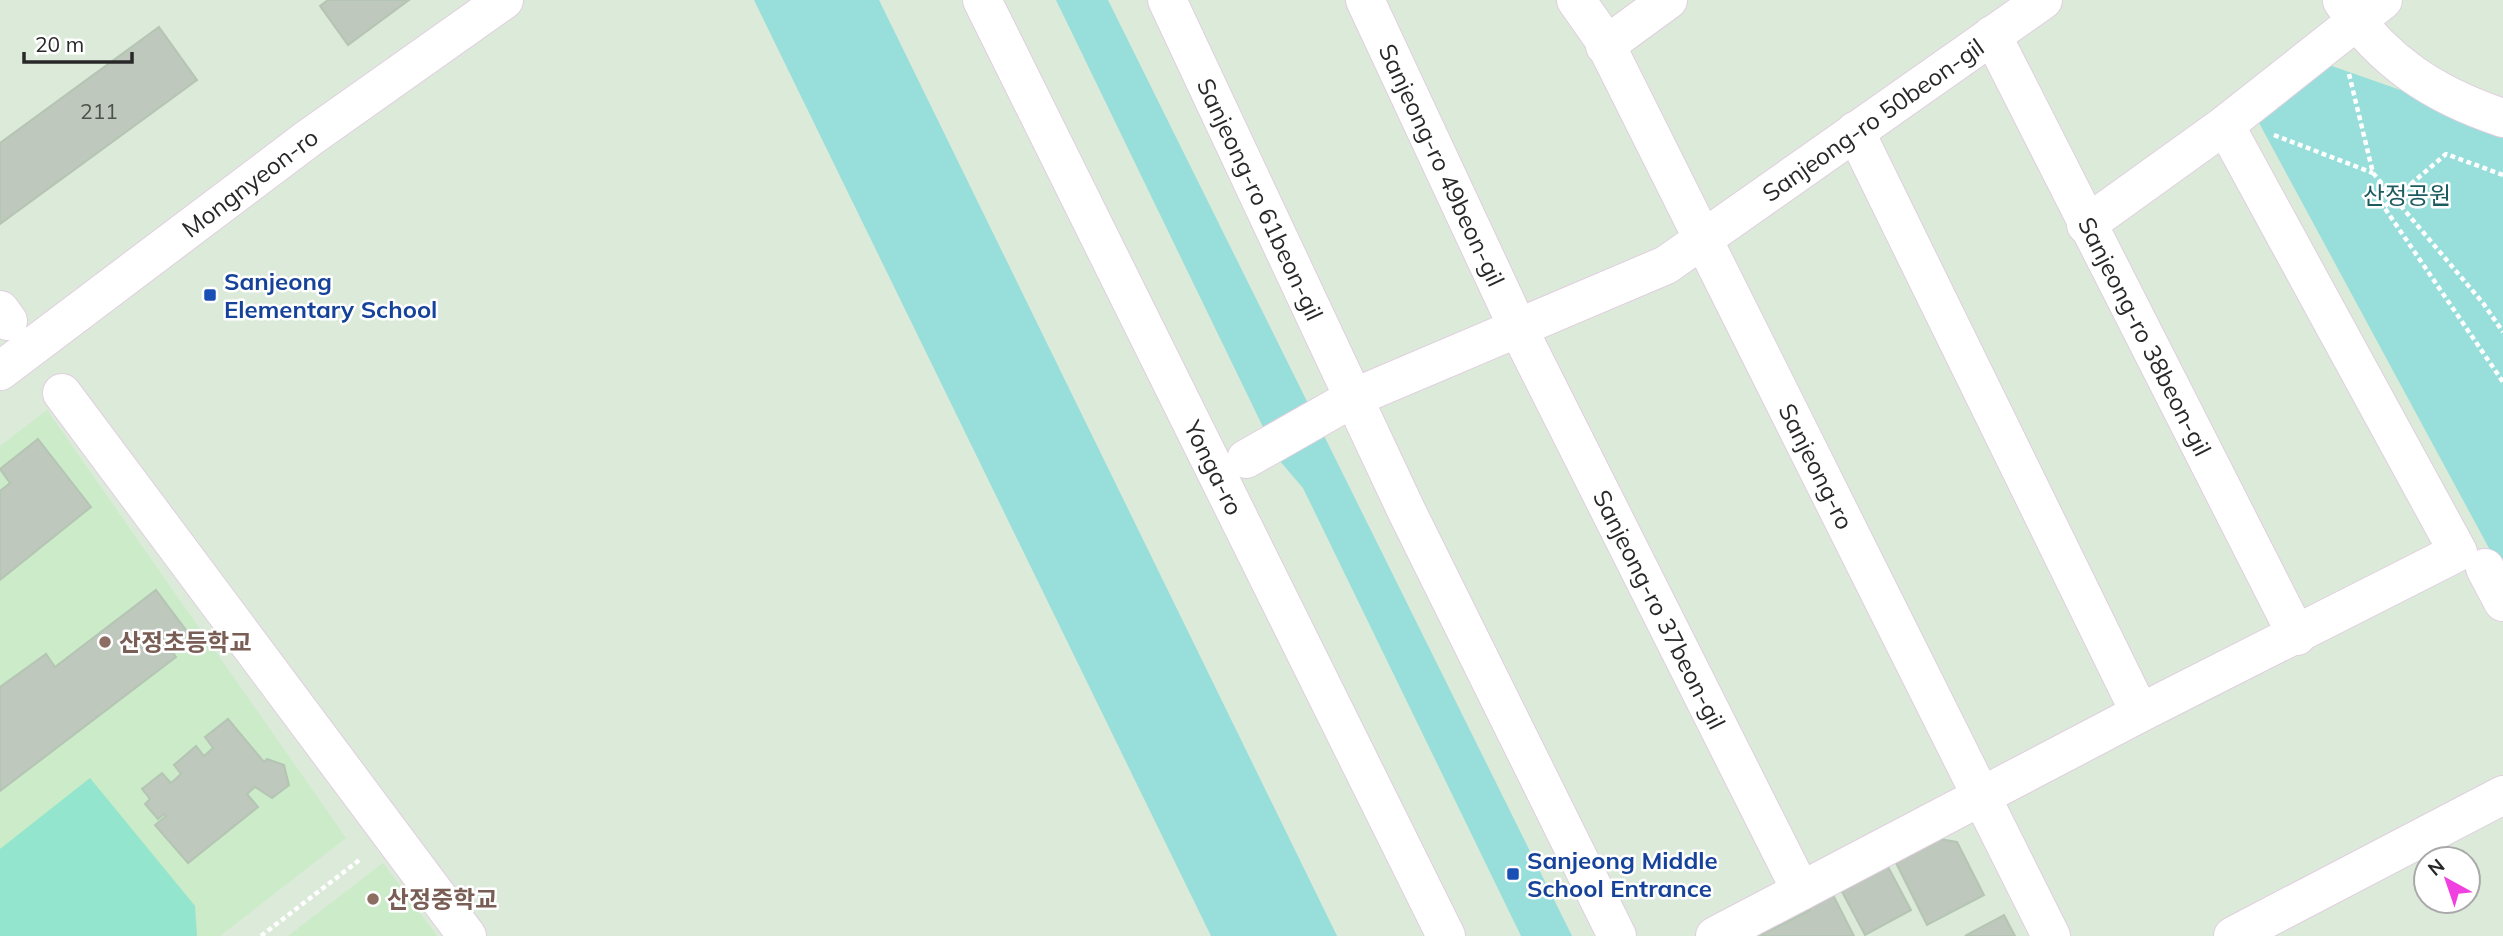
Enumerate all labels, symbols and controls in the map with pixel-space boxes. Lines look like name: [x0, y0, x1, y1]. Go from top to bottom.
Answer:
scale bar: [24, 21, 133, 65]
text: 20 m: [35, 31, 84, 57]
street label: Sanjeong-ro 50beon-gil: [1756, 31, 1989, 208]
street label: Sanjeong-ro 49beon-gil: [1373, 39, 1511, 291]
street label: Sanjeong-ro 61beon-gil: [1191, 73, 1330, 325]
house number: 211: [80, 98, 118, 124]
street label: Mongnyeon-ro: [176, 121, 324, 244]
park label: 산정공원: [2363, 180, 2451, 210]
street label: Sanjeong-ro 38beon-gil: [2072, 212, 2218, 461]
place label: Sanjeong Elementary School: [224, 266, 437, 324]
marker: Sanjeong Elementary School: [202, 287, 218, 303]
street label: Sanjeong-ro: [1772, 398, 1860, 534]
street label: Yonga-ro: [1177, 414, 1250, 520]
street label: Sanjeong-ro 37beon-gil: [1587, 485, 1732, 734]
place label: 산정초등학교: [119, 627, 251, 657]
marker: 산정초등학교: [97, 634, 113, 650]
place label: Sanjeong Middle School Entrance: [1527, 845, 1718, 903]
north arrow: [2412, 845, 2482, 915]
text: N: [2423, 853, 2449, 881]
marker: Sanjeong Middle School Entrance: [1505, 866, 1521, 882]
place label: 산정중학교: [387, 884, 497, 914]
marker: 산정중학교: [365, 891, 381, 907]

